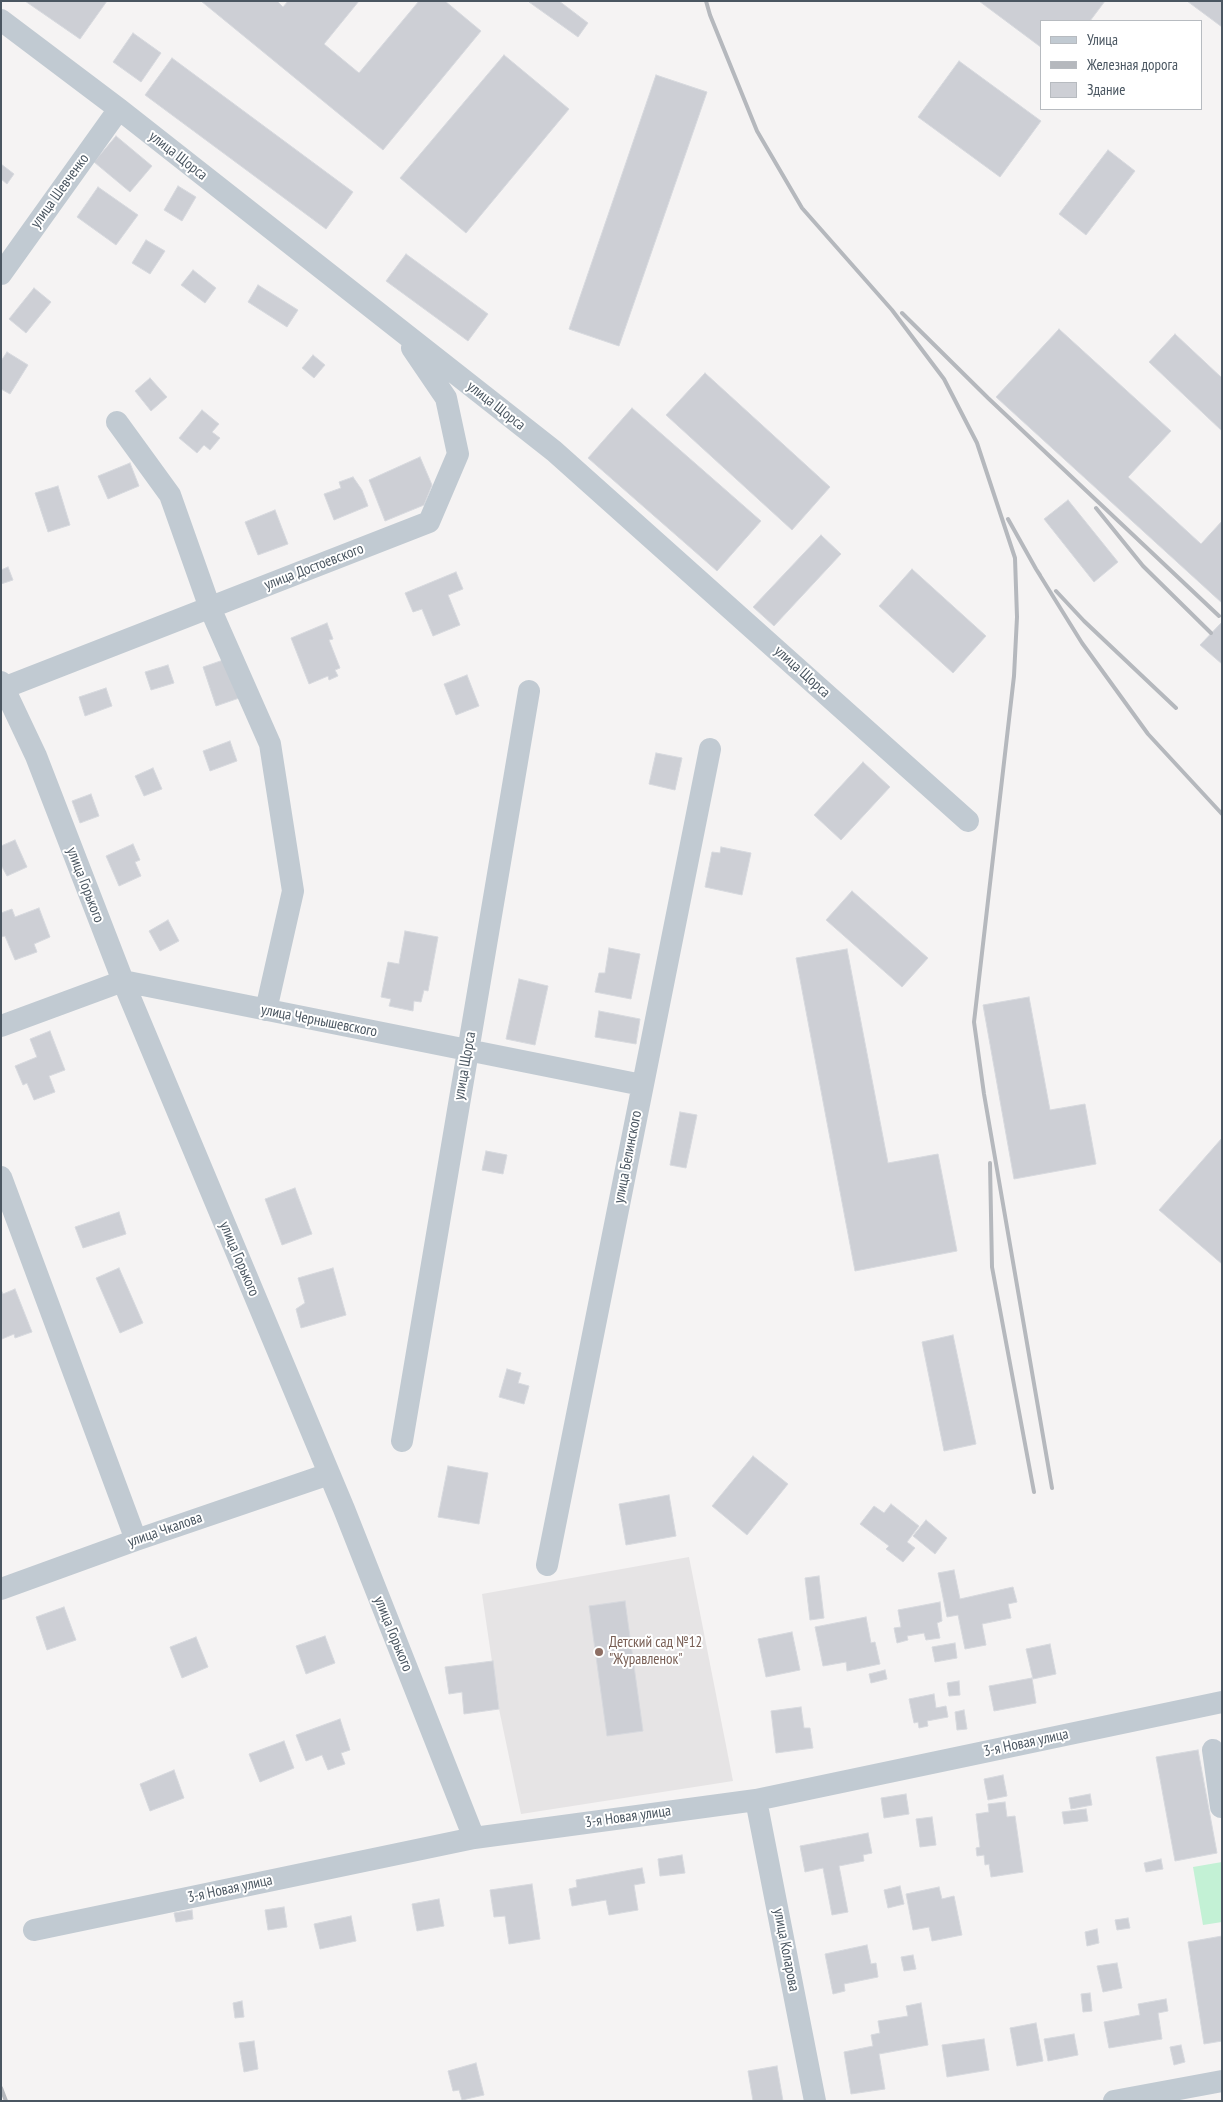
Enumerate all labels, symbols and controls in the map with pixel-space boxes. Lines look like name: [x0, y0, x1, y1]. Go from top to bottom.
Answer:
legend: [1040, 20, 1203, 110]
text: Улица: [1087, 30, 1118, 49]
text: Железная дорога: [1087, 55, 1178, 74]
text: Здание: [1087, 80, 1125, 99]
street label: улица Щорса: [145, 128, 211, 184]
street label: улица Шевченко: [27, 150, 93, 232]
street label: улица Щорса: [463, 378, 529, 434]
street label: улица Достоевского: [262, 540, 366, 594]
street label: улица Щорса: [770, 642, 834, 702]
street label: улица Горького: [62, 845, 108, 925]
street label: улица Чернышевского: [259, 1001, 379, 1041]
street label: улица Щорса: [450, 1030, 480, 1102]
street label: улица Белинского: [610, 1109, 646, 1205]
street label: улица Горького: [215, 1219, 263, 1299]
street label: улица Чкалова: [125, 1509, 205, 1551]
street label: улица Горького: [370, 1594, 416, 1674]
place label: Детский сад №12 "Журавленок": [609, 1634, 702, 1669]
marker: Детский сад №12 "Журавленок": [593, 1646, 605, 1658]
street label: 3-я Новая улица: [982, 1725, 1070, 1761]
street label: 3-я Новая улица: [584, 1802, 672, 1832]
street label: 3-я Новая улица: [186, 1871, 274, 1907]
street label: улица Коларова: [769, 1907, 803, 1993]

